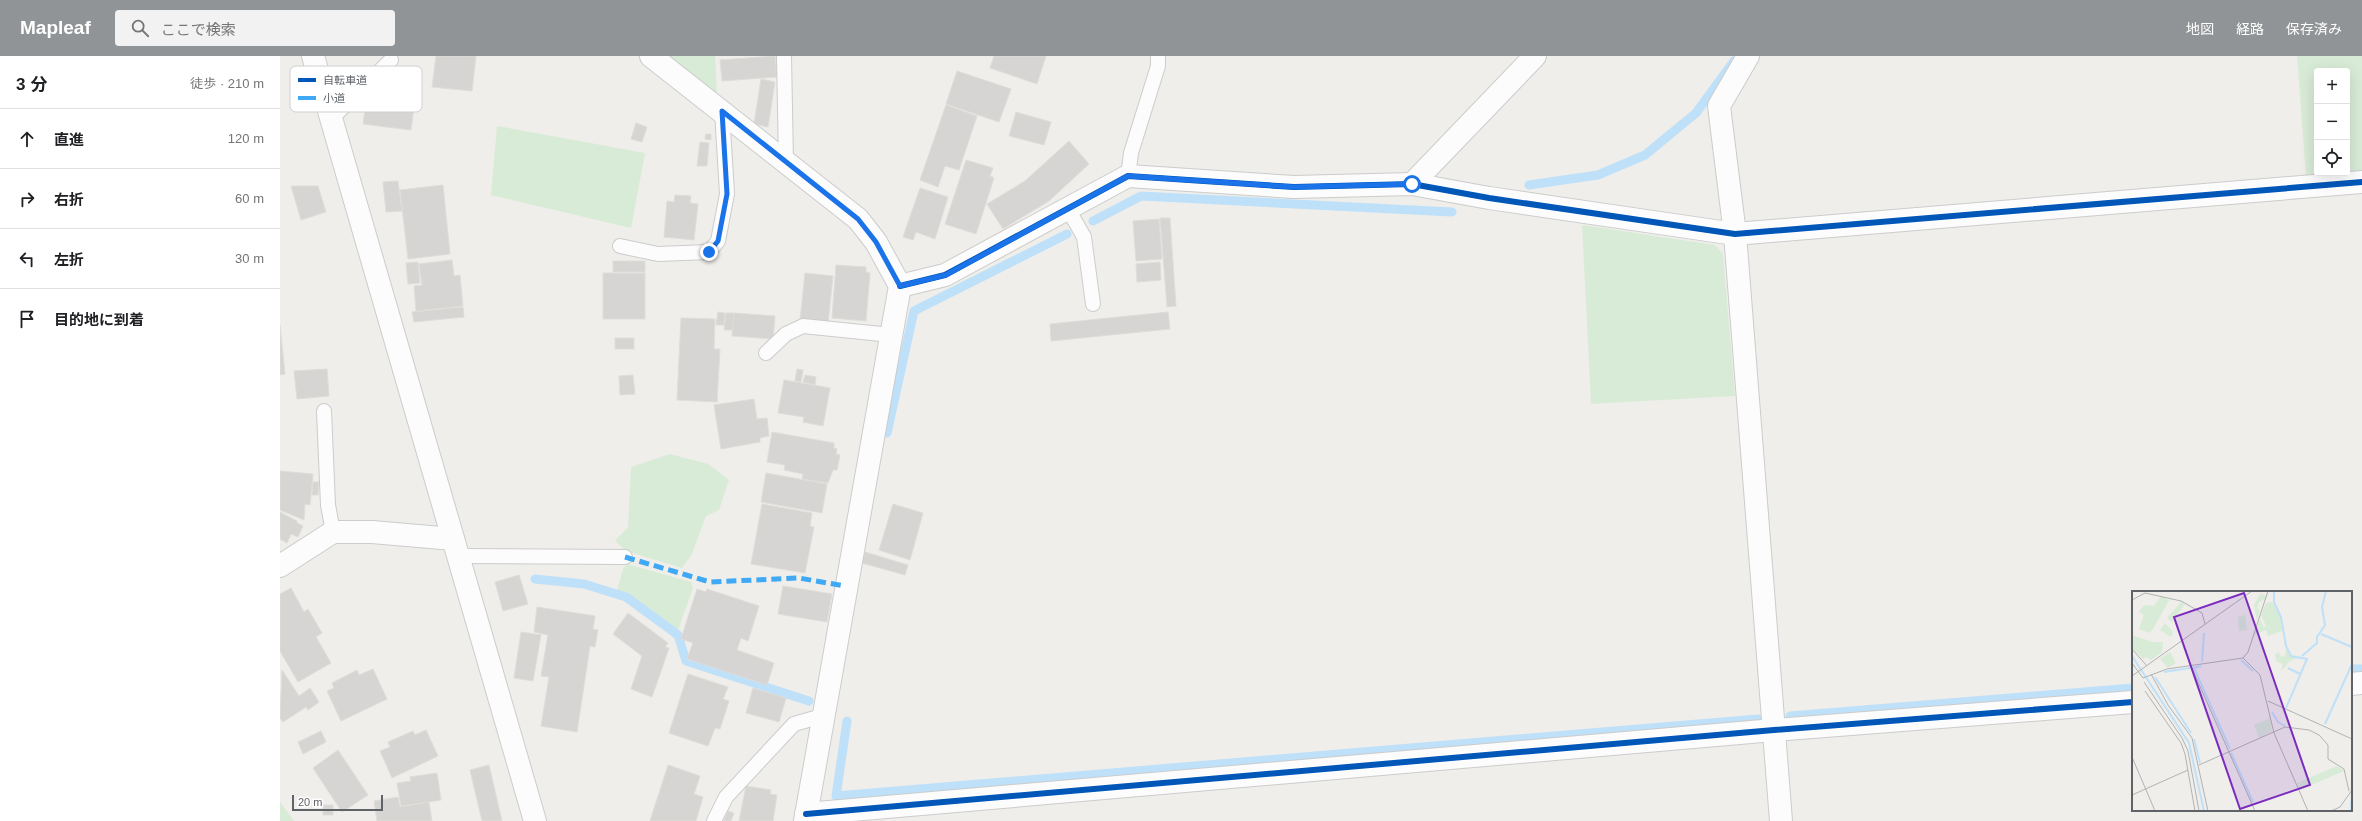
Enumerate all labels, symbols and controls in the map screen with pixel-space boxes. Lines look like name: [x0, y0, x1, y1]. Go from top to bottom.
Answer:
search box: [115, 10, 395, 46]
text: Mapleaf: [20, 17, 91, 38]
icon: search: [129, 17, 151, 39]
text: ここで検索: [161, 21, 236, 38]
text: 地図: [2186, 21, 2214, 37]
text: 経路: [2236, 21, 2264, 37]
text: 保存済み: [2286, 21, 2342, 37]
legend: [290, 66, 422, 112]
map controls: [2314, 68, 2350, 176]
button: +: [2314, 68, 2350, 104]
text: 自転車道: [323, 74, 367, 86]
text: 3 分: [16, 75, 47, 94]
text: 徒歩 · 210 m: [190, 76, 264, 91]
text: 小道: [323, 92, 345, 104]
button: −: [2314, 104, 2350, 140]
icon: ahead: [16, 128, 38, 150]
text: 直進: [54, 131, 84, 148]
text: 120 m: [228, 131, 264, 146]
button: locate: [2314, 140, 2350, 176]
route start: [1403, 175, 1421, 193]
icon: right: [16, 188, 38, 210]
text: 右折: [54, 191, 84, 208]
text: 60 m: [235, 191, 264, 206]
route end: [700, 243, 718, 261]
icon: left: [16, 248, 38, 270]
text: 左折: [54, 251, 84, 268]
text: 30 m: [235, 251, 264, 266]
icon: arrive: [16, 308, 38, 330]
text: 目的地に到着: [54, 311, 144, 328]
inset map: [2132, 591, 2352, 811]
scale bar: [292, 793, 383, 812]
text: 20 m: [298, 796, 322, 808]

